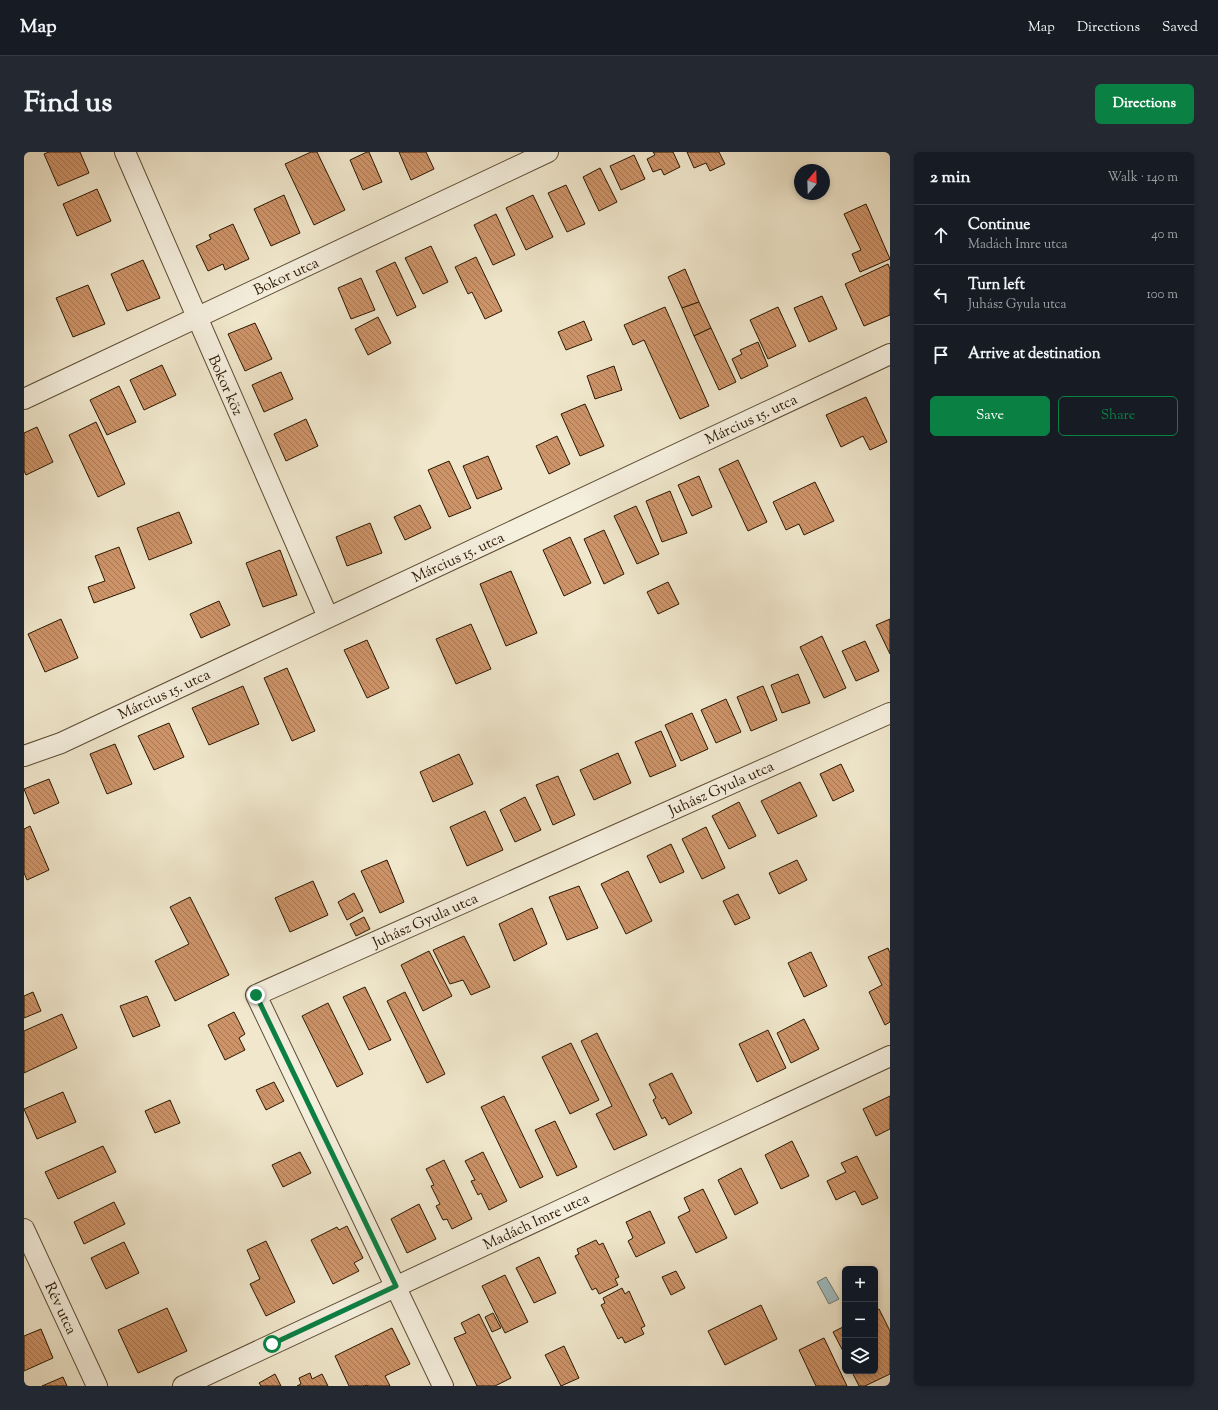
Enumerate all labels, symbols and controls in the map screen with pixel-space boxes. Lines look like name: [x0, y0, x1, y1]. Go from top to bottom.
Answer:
text: Map: [20, 14, 57, 41]
text: Map: [1028, 18, 1055, 38]
text: Directions: [1077, 18, 1140, 38]
text: Saved: [1162, 18, 1198, 38]
text: Find us: [24, 84, 112, 124]
button: Directions: [1095, 84, 1194, 124]
north arrow: [794, 164, 830, 200]
text: 2 min: [930, 166, 971, 190]
text: Walk · 140 m: [1107, 169, 1178, 187]
text: Continue: [968, 215, 1030, 236]
icon: ahead: [930, 224, 952, 246]
text: 40 m: [1151, 226, 1178, 244]
text: Madách Imre utca: [968, 236, 1068, 254]
street label: Bokor utca: [250, 253, 323, 302]
text: Turn left: [968, 275, 1025, 296]
icon: left: [930, 284, 952, 306]
text: 100 m: [1146, 286, 1178, 304]
text: Juhász Gyula utca: [968, 296, 1066, 314]
icon: arrive: [930, 344, 952, 366]
text: Arrive at destination: [968, 344, 1101, 365]
street label: Bokor köz: [202, 352, 247, 420]
street label: Március 15. utca: [702, 390, 801, 451]
button: Save: [930, 396, 1050, 436]
button: Share: [1058, 396, 1178, 436]
street label: Március 15. utca: [409, 528, 508, 589]
street label: Március 15. utca: [115, 665, 214, 726]
street label: Juhász Gyula utca: [665, 757, 778, 822]
street label: Juhász Gyula utca: [369, 889, 482, 954]
route end: [247, 986, 265, 1004]
street label: Madách Imre utca: [480, 1189, 593, 1256]
map controls: [842, 1266, 878, 1374]
button: +: [842, 1266, 878, 1302]
street label: Rév utca: [38, 1279, 81, 1338]
button: −: [842, 1302, 878, 1338]
route start: [263, 1335, 281, 1353]
button: layers: [842, 1338, 878, 1374]

